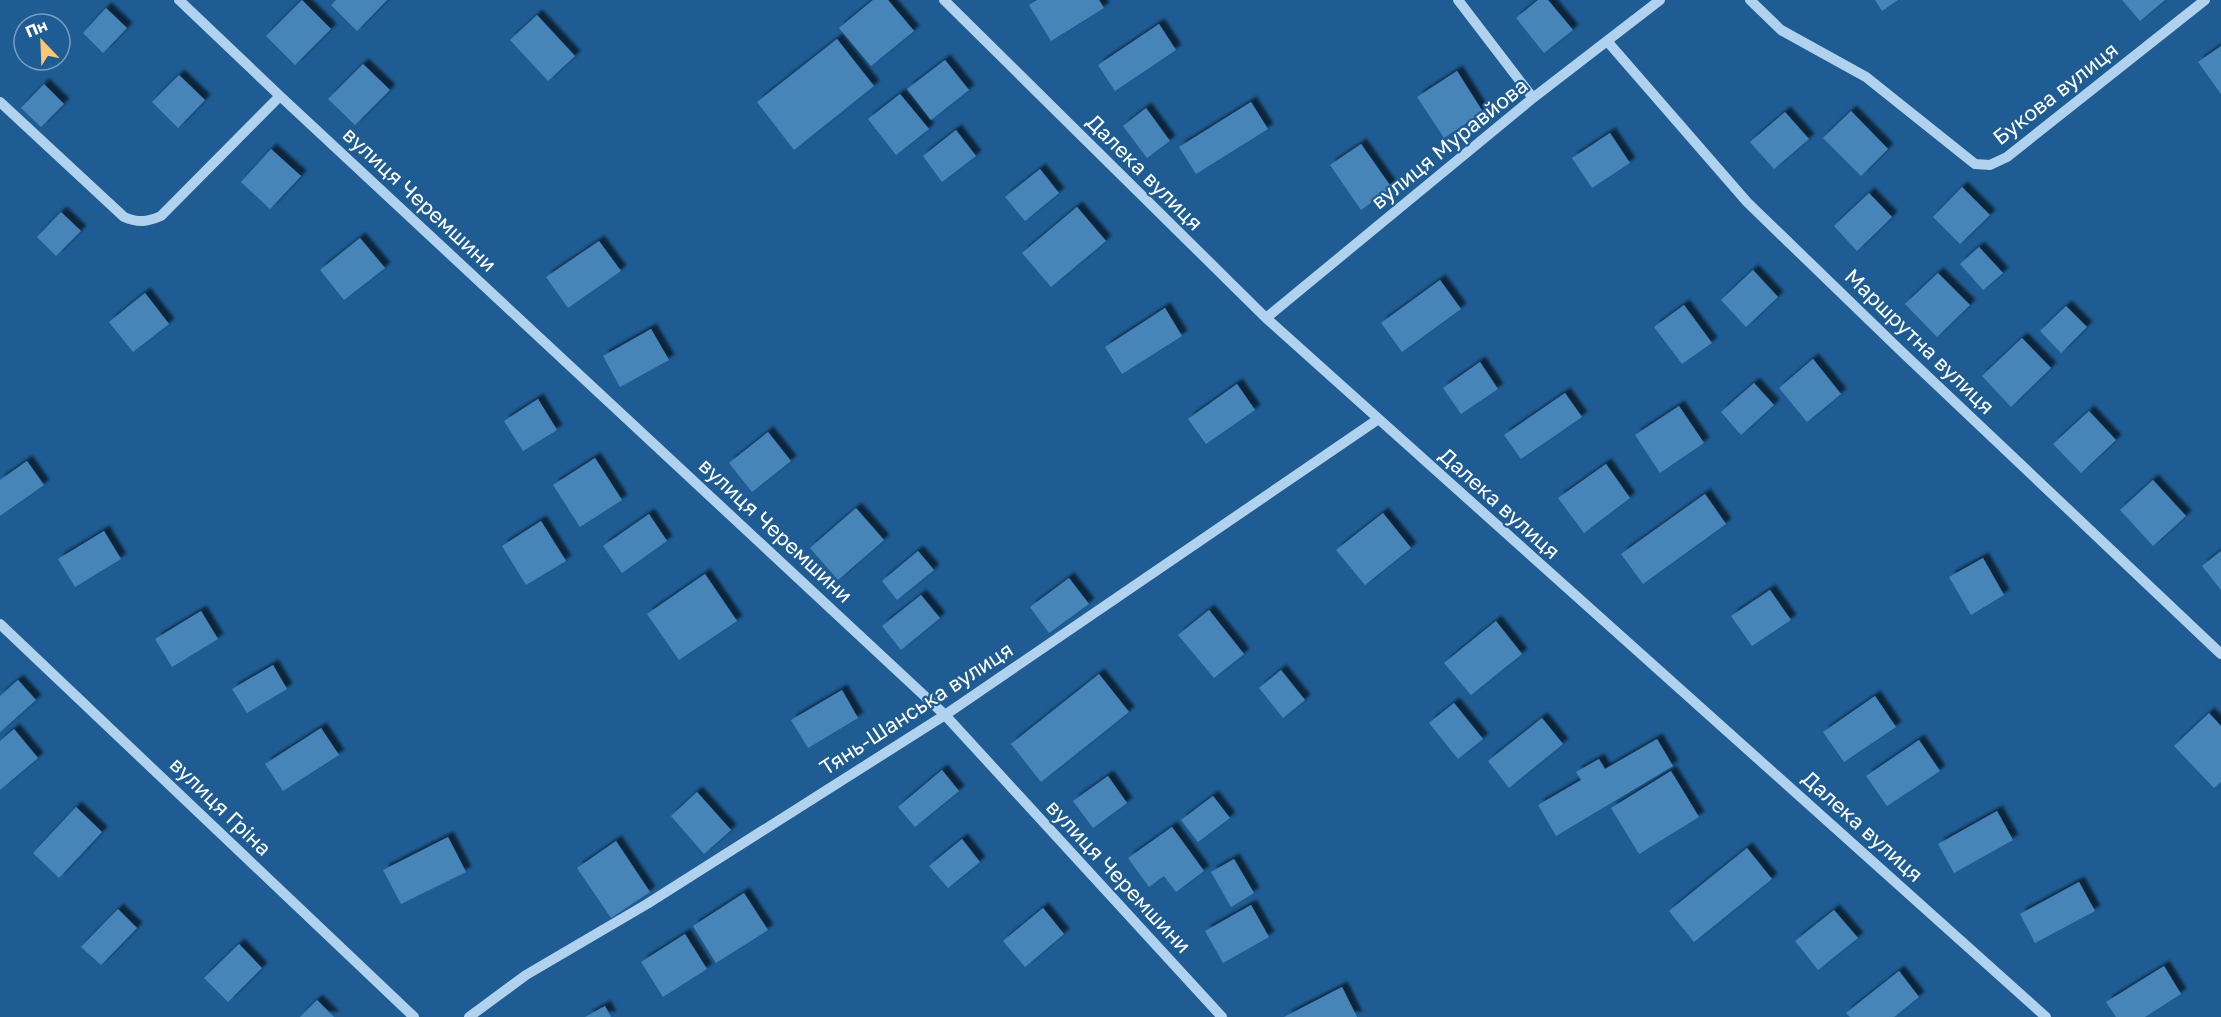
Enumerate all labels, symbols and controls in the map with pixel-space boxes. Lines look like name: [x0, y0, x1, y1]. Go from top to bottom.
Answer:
north arrow: [12, 12, 72, 72]
text: Пн: [22, 15, 50, 42]
street label: Букова вулиця: [1987, 36, 2123, 150]
street label: вулиця Муравйова: [1365, 72, 1533, 214]
street label: Далека вулиця: [1081, 108, 1209, 236]
street label: вулиця Черемшини: [338, 121, 502, 277]
street label: Маршрутна вулиця: [1840, 263, 2000, 419]
street label: Далека вулиця: [1434, 442, 1566, 564]
street label: вулиця Черемшини: [694, 452, 858, 608]
street label: Тянь-Шанська вулиця: [815, 636, 1017, 780]
street label: вулиця Гріна: [165, 751, 277, 861]
street label: Далека вулиця: [1797, 765, 1929, 887]
street label: вулиця Черемшини: [1041, 794, 1197, 958]

